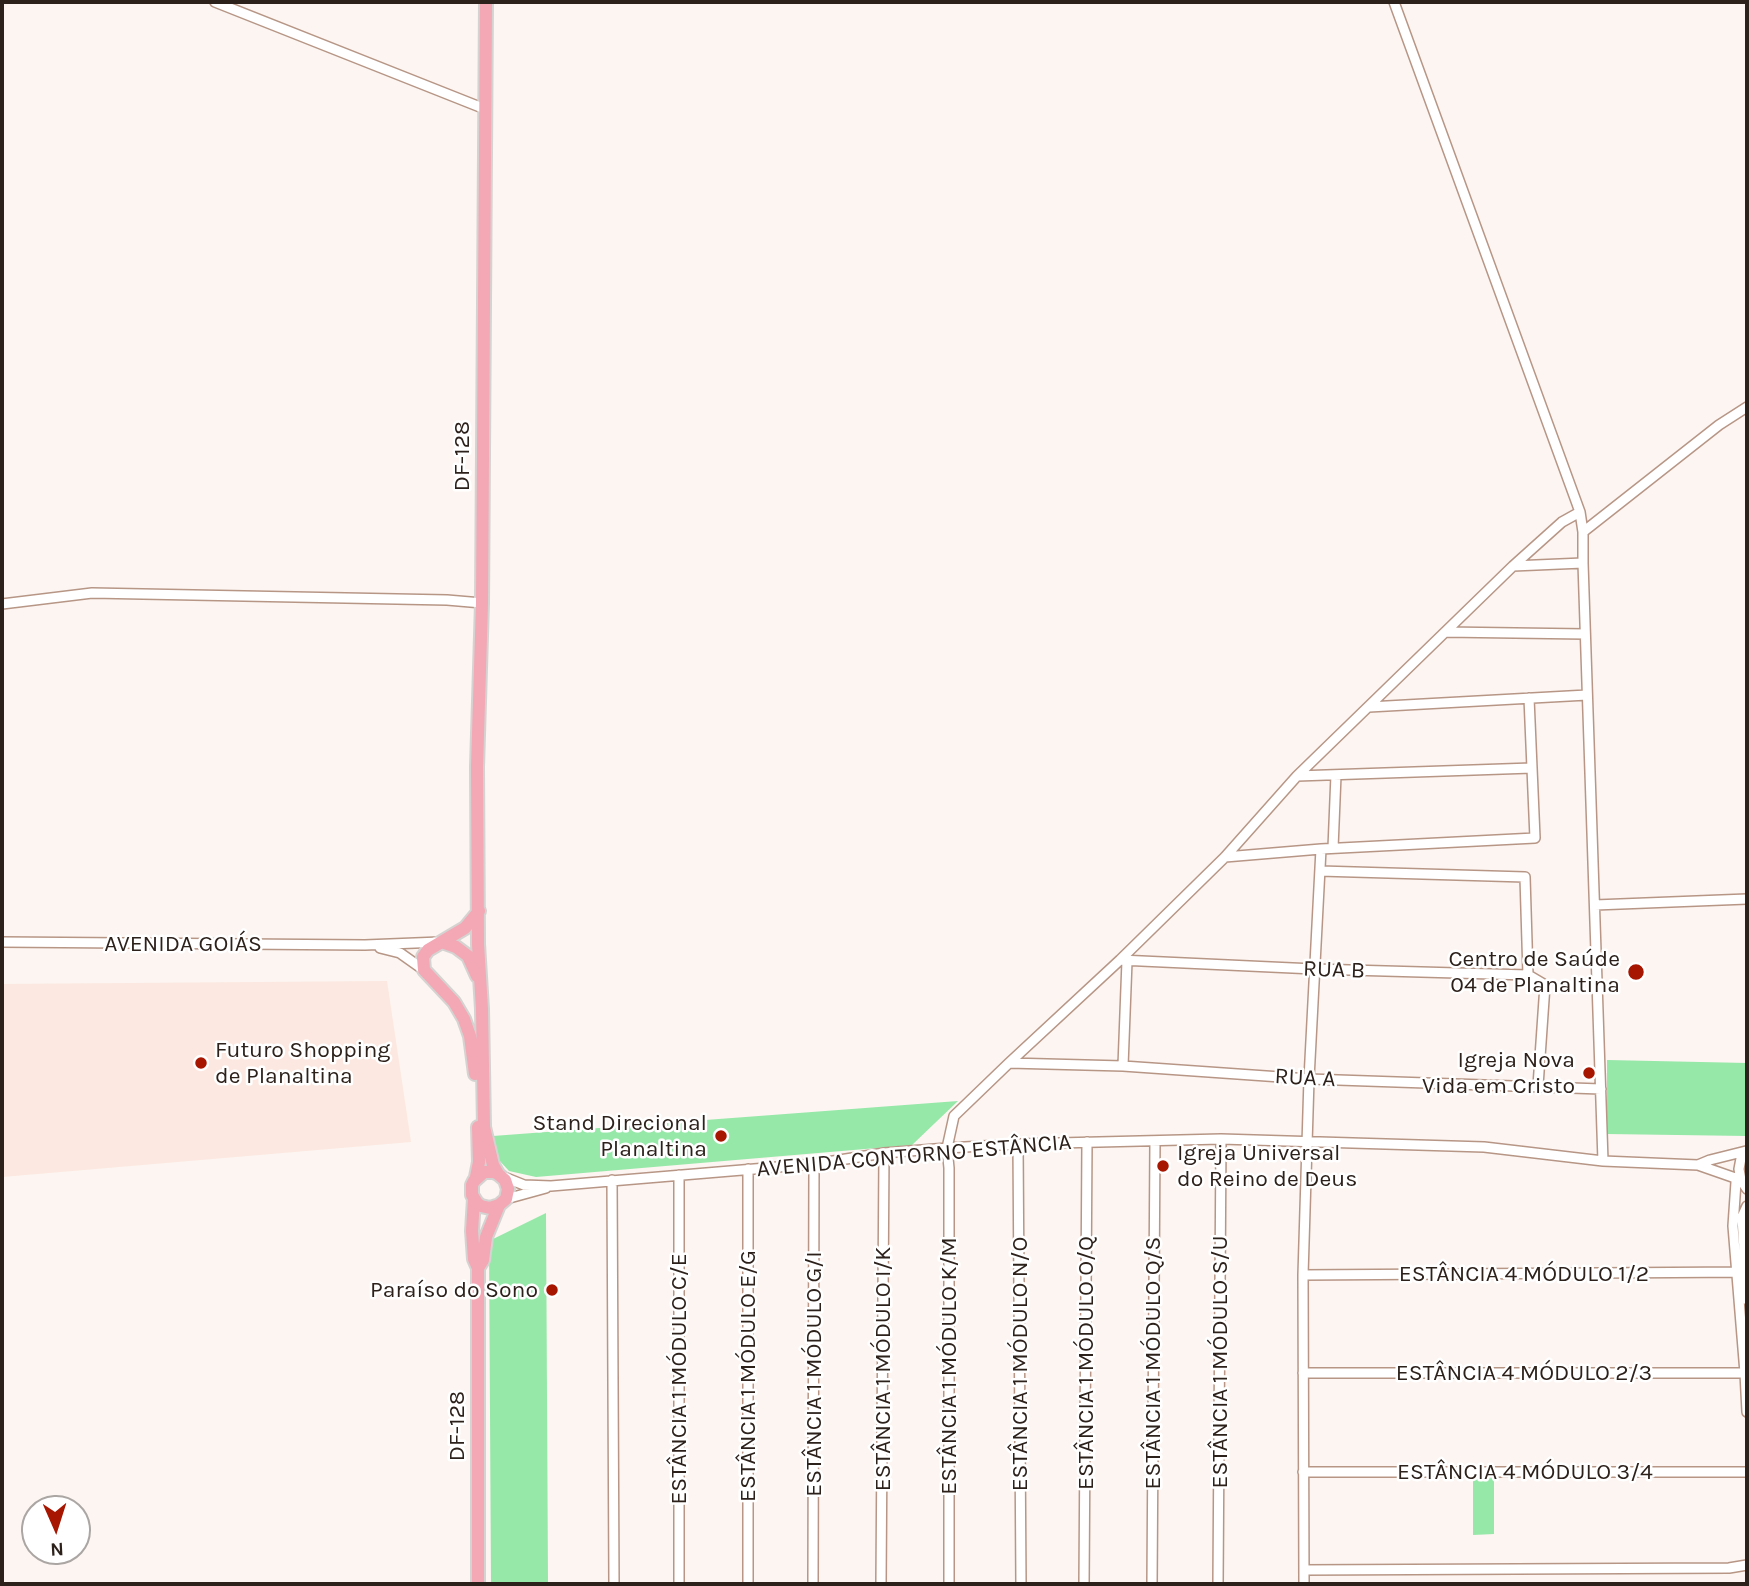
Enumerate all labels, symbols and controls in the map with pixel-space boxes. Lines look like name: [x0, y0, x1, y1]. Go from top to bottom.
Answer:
street label: DF-128: [448, 421, 476, 491]
street label: AVENIDA GOIÁS: [104, 930, 262, 958]
place label: Centro de Saúde 04 de Planaltina: [1448, 945, 1620, 999]
street label: RUA B: [1302, 955, 1366, 985]
marker: Centro de Saúde 04 de Planaltina: [1626, 962, 1646, 982]
place label: Futuro Shopping de Planaltina: [215, 1036, 390, 1090]
place label: Igreja Nova Vida em Cristo: [1422, 1046, 1575, 1100]
marker: Futuro Shopping de Planaltina: [193, 1055, 209, 1071]
street label: RUA A: [1274, 1063, 1336, 1093]
marker: Igreja Nova Vida em Cristo: [1581, 1065, 1597, 1081]
place label: Stand Direcional Planaltina: [532, 1109, 707, 1163]
marker: Stand Direcional Planaltina: [713, 1128, 729, 1144]
street label: AVENIDA CONTORNO ESTÂNCIA: [756, 1128, 1072, 1184]
place label: Igreja Universal do Reino de Deus: [1177, 1139, 1357, 1193]
marker: Igreja Universal do Reino de Deus: [1155, 1158, 1171, 1174]
street label: ESTÂNCIA 1 MÓDULO S/U: [1206, 1235, 1234, 1489]
street label: ESTÂNCIA 1 MÓDULO O/Q: [1072, 1236, 1100, 1490]
street label: ESTÂNCIA 1 MÓDULO Q/S: [1139, 1236, 1167, 1490]
street label: ESTÂNCIA 1 MÓDULO K/M: [935, 1237, 963, 1495]
street label: ESTÂNCIA 1 MÓDULO N/O: [1006, 1237, 1034, 1491]
street label: ESTÂNCIA 1 MÓDULO I/K: [869, 1247, 897, 1491]
street label: ESTÂNCIA 1 MÓDULO E/G: [734, 1250, 762, 1502]
street label: ESTÂNCIA 1 MÓDULO G/I: [800, 1251, 828, 1497]
street label: ESTÂNCIA 1 MÓDULO C/E: [665, 1253, 693, 1505]
street label: ESTÂNCIA 4 MÓDULO 1/2: [1399, 1260, 1649, 1288]
place label: Paraíso do Sono: [370, 1276, 538, 1304]
marker: Paraíso do Sono: [544, 1282, 560, 1298]
street label: ESTÂNCIA 4 MÓDULO 2/3: [1396, 1359, 1652, 1387]
street label: DF-128: [443, 1391, 471, 1461]
street label: ESTÂNCIA 4 MÓDULO 3/4: [1397, 1458, 1653, 1486]
north arrow: [21, 1495, 91, 1565]
text: N: [50, 1538, 64, 1560]

